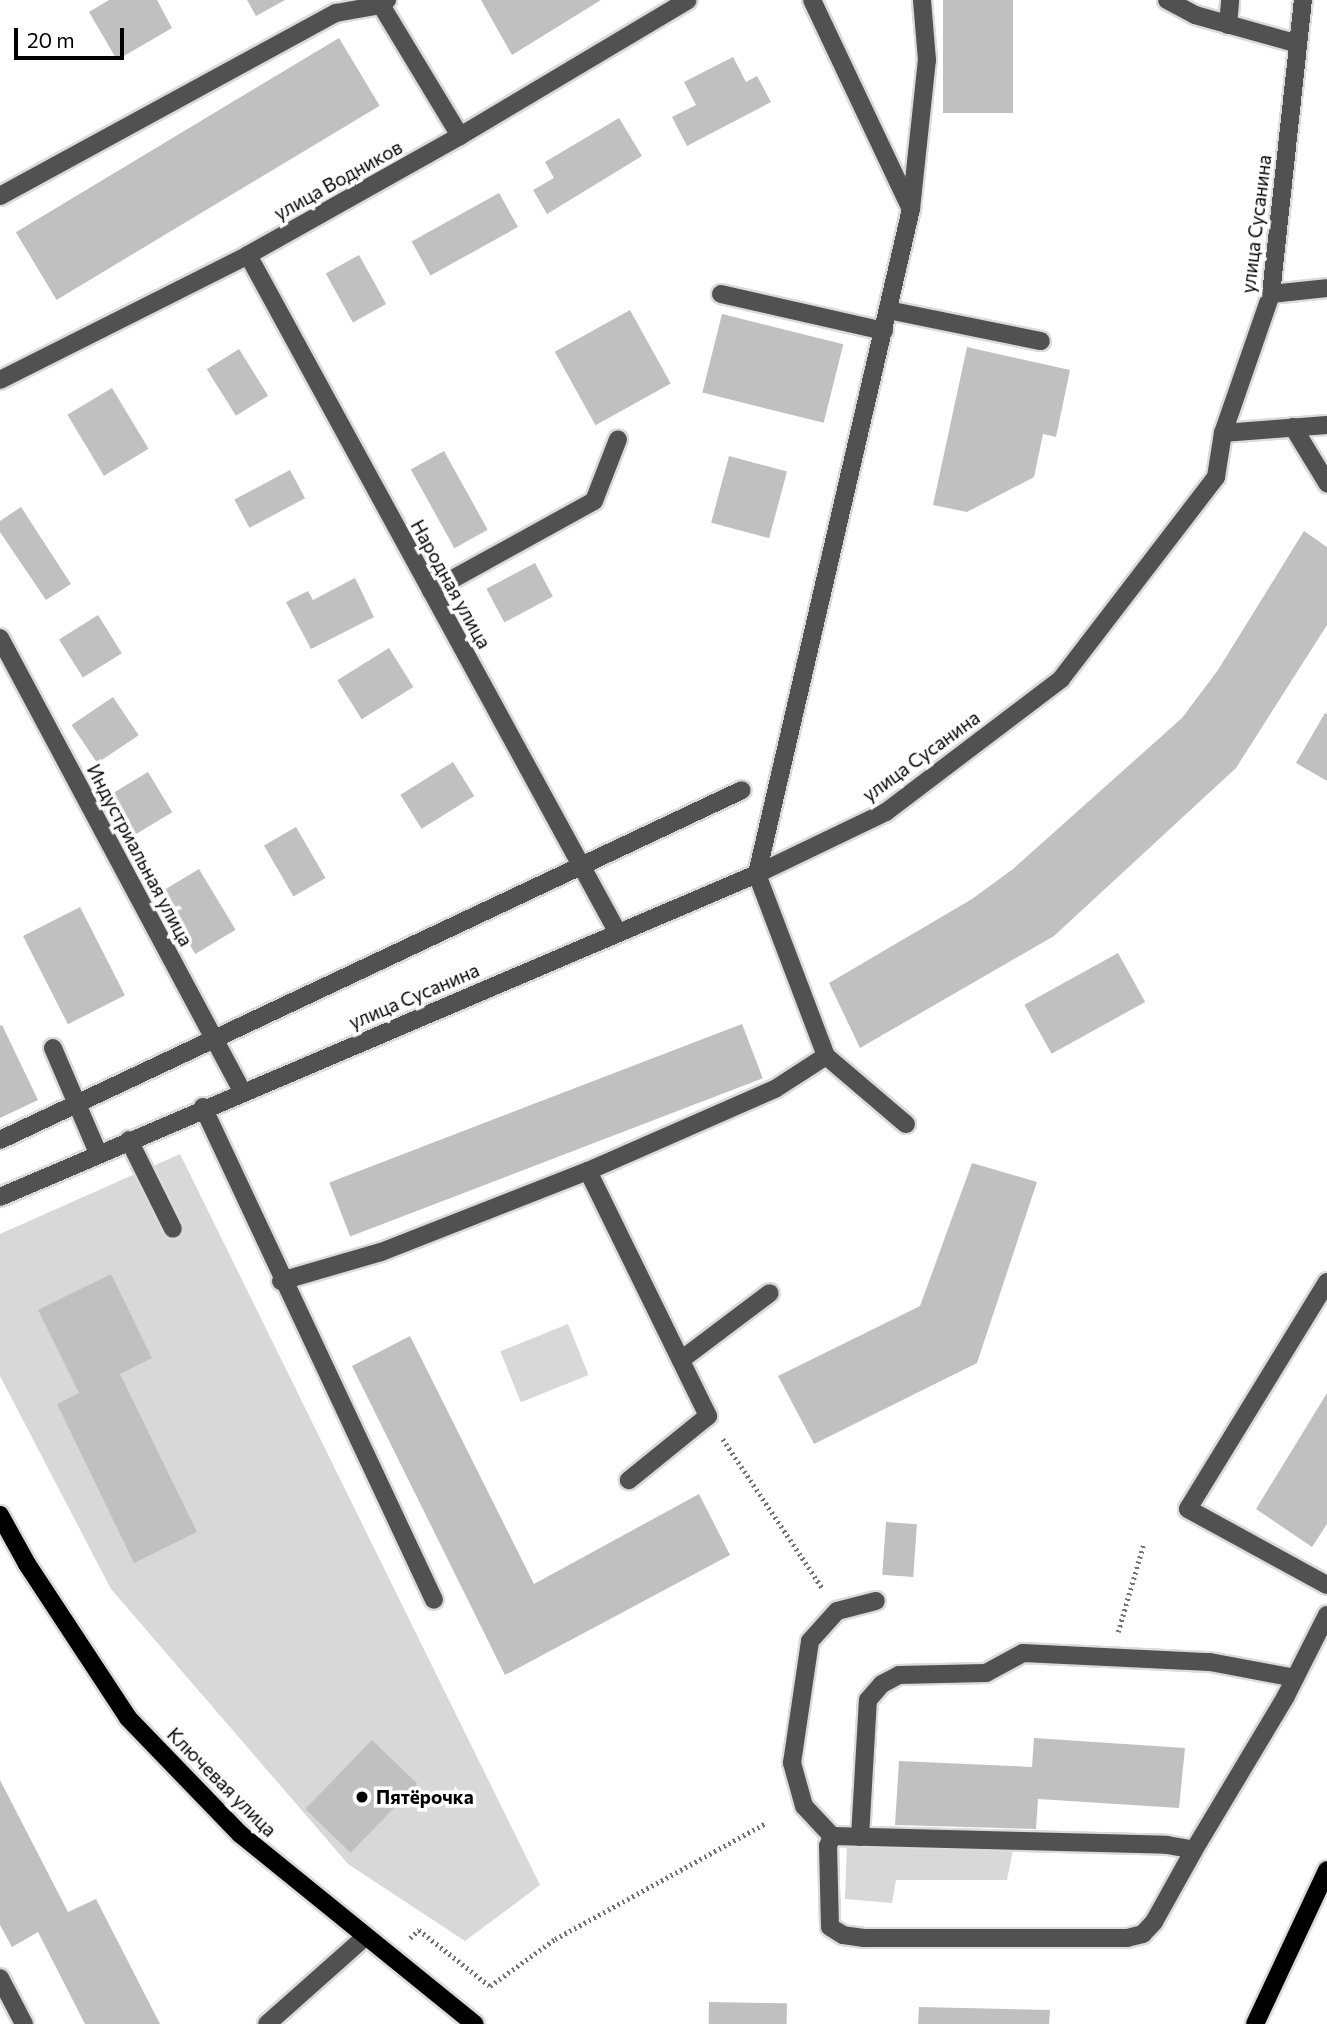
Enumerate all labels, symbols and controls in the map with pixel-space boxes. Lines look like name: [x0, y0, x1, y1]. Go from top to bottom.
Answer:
scale bar: [18, 14, 128, 58]
text: 20 m: [27, 27, 75, 52]
street label: улица Водников: [270, 135, 406, 225]
street label: улица Сусанина: [1236, 153, 1276, 295]
street label: Народная улица: [406, 516, 496, 652]
street label: улица Сусанина: [858, 706, 984, 806]
street label: Индустриальная улица: [82, 760, 198, 950]
street label: улица Сусанина: [345, 958, 483, 1034]
street label: Ключевая улица: [163, 1723, 281, 1841]
place label: Пятёрочка: [376, 1786, 474, 1808]
marker: Пятёрочка: [354, 1789, 370, 1805]

